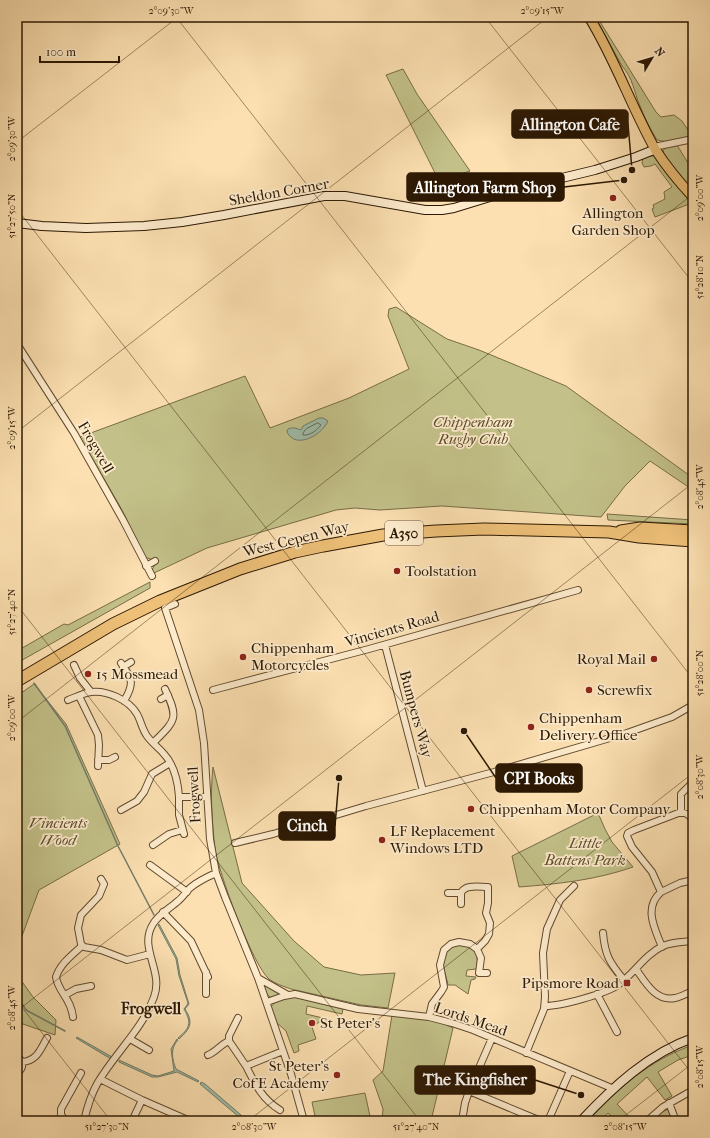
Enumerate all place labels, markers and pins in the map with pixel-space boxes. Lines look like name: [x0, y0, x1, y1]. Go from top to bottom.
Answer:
callout: Allington Cafe: [512, 110, 628, 138]
callout: Allington Farm Shop: [407, 173, 564, 201]
marker: Allington Garden Shop: [608, 193, 618, 203]
place label: Allington Garden Shop: [571, 204, 655, 239]
place label: Toolstation: [405, 562, 477, 580]
marker: Toolstation: [392, 566, 402, 576]
place label: Chippenham Motorcycles: [251, 639, 335, 674]
place label: Royal Mail: [577, 650, 646, 668]
marker: Chippenham Motorcycles: [238, 652, 248, 662]
marker: Royal Mail: [649, 654, 659, 664]
place label: 15 Mossmead: [96, 665, 179, 683]
marker: 15 Mossmead: [83, 669, 93, 679]
place label: Screwfix: [597, 681, 652, 699]
marker: Screwfix: [584, 685, 594, 695]
place label: Chippenham Delivery Office: [539, 709, 638, 744]
marker: Chippenham Delivery Office: [526, 722, 536, 732]
callout: CPI Books: [496, 764, 582, 792]
place label: Chippenham Motor Company: [479, 800, 671, 818]
marker: Chippenham Motor Company: [466, 804, 476, 814]
callout: Cinch: [279, 812, 335, 840]
place label: LF Replacement Windows LTD: [389, 822, 496, 857]
marker: LF Replacement Windows LTD: [377, 835, 387, 845]
place label: Pipsmore Road: [522, 974, 620, 992]
marker: Pipsmore Road: [622, 978, 632, 988]
place label: St Peter's: [320, 1014, 381, 1032]
marker: St Peter's: [307, 1018, 317, 1028]
place label: St Peter's CofE Academy: [233, 1057, 330, 1092]
callout: The Kingfisher: [415, 1066, 535, 1094]
marker: St Peter's CofE Academy: [332, 1070, 342, 1080]

